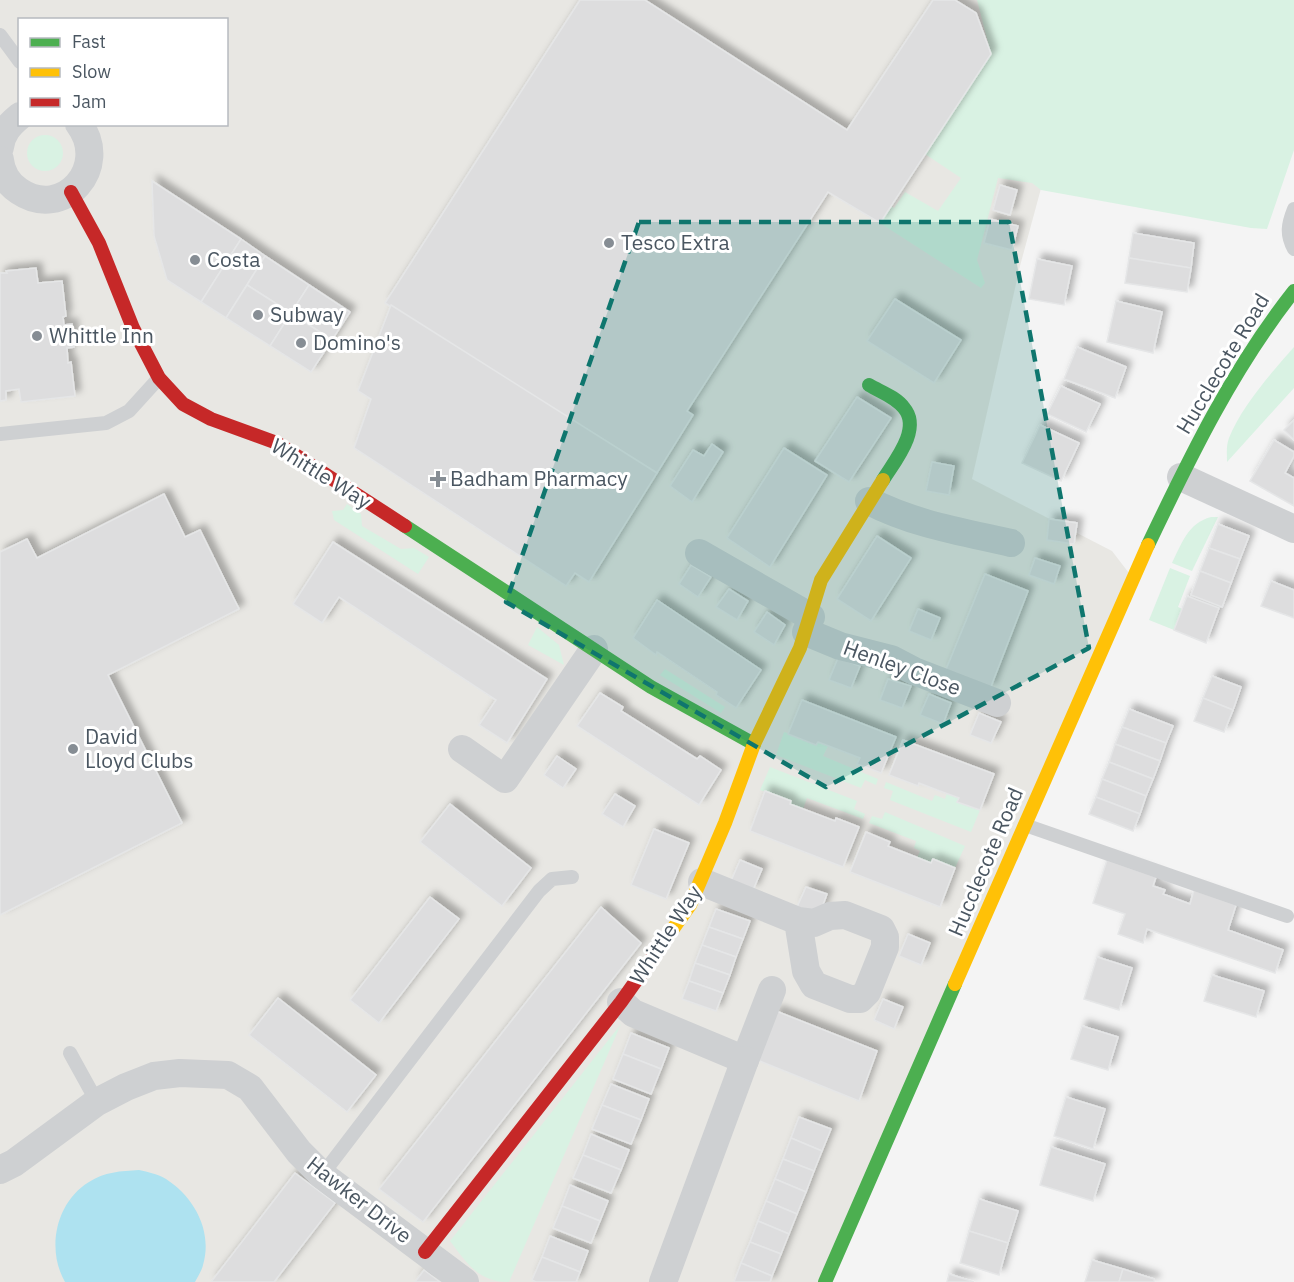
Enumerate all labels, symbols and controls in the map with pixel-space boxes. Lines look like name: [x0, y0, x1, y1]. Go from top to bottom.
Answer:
legend: [18, 18, 228, 126]
text: Fast: [72, 30, 106, 53]
text: Slow: [72, 60, 111, 83]
text: Jam: [72, 90, 107, 113]
place label: Tesco Extra: [621, 228, 730, 256]
marker: Tesco Extra: [602, 236, 616, 250]
place label: Costa: [207, 245, 260, 273]
marker: Costa: [188, 253, 202, 267]
street label: Hucclecote Road: [1169, 288, 1275, 439]
place label: Subway: [270, 300, 344, 328]
marker: Subway: [251, 308, 265, 322]
place label: Whittle Inn: [49, 321, 154, 349]
place label: Domino's: [313, 328, 401, 356]
marker: Whittle Inn: [30, 329, 44, 343]
marker: Domino's: [294, 336, 308, 350]
street label: Whittle Way: [266, 431, 377, 515]
place label: Badham Pharmacy: [450, 464, 628, 492]
marker: Badham Pharmacy: [431, 472, 445, 486]
street label: Henley Close: [840, 633, 965, 701]
place label: David Lloyd Clubs: [85, 722, 194, 774]
marker: David Lloyd Clubs: [66, 742, 80, 756]
street label: Hucclecote Road: [941, 783, 1029, 940]
street label: Whittle Way: [623, 879, 708, 989]
street label: Hawker Drive: [301, 1149, 418, 1249]

